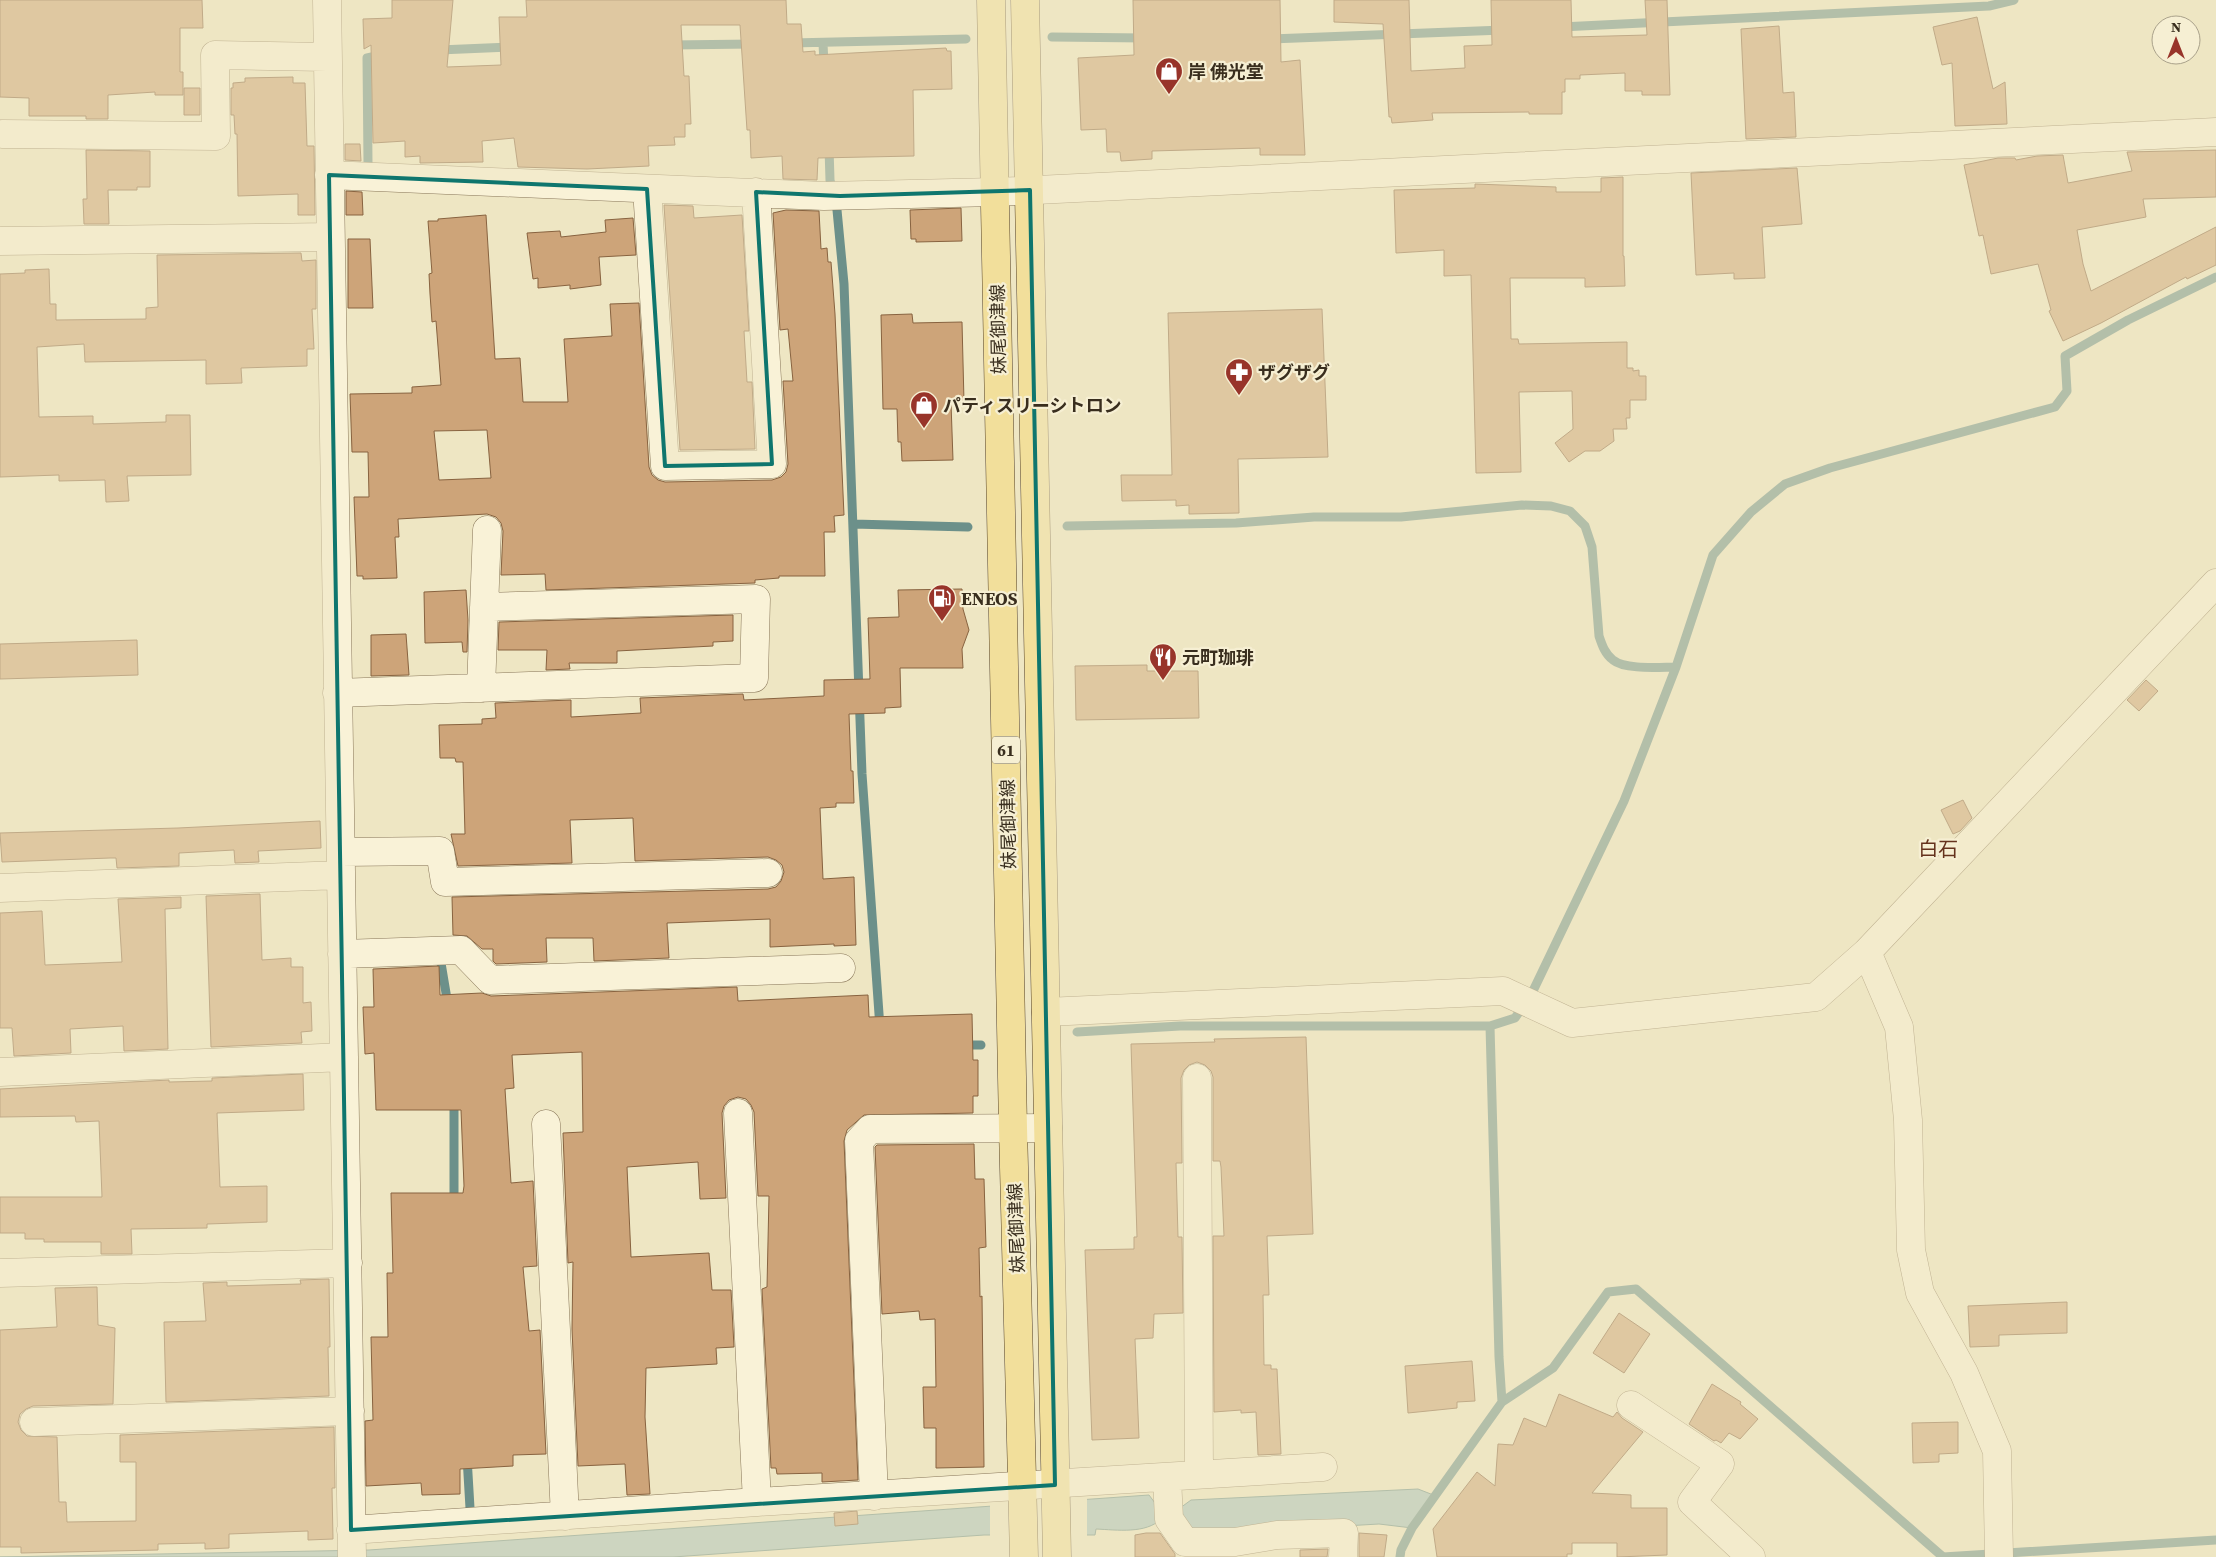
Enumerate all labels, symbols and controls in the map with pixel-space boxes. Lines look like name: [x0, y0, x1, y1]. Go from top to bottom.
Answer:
north arrow: [2151, 15, 2201, 65]
text: N: [2171, 17, 2181, 37]
shop icon: 岸 佛光堂: [1154, 56, 1184, 95]
place label: 岸 佛光堂: [1188, 59, 1264, 84]
street label: 妹尾御津線: [985, 284, 1011, 374]
pharmacy icon: ザグザグ: [1224, 357, 1254, 396]
place label: ザグザグ: [1258, 360, 1330, 385]
shop icon: パティスリーシトロン: [909, 390, 939, 429]
place label: パティスリーシトロン: [943, 393, 1122, 418]
fuel station icon: ENEOS: [927, 583, 957, 622]
place label: ENEOS: [961, 586, 1018, 611]
restaurant icon: 元町珈琲: [1148, 642, 1178, 681]
place label: 元町珈琲: [1182, 645, 1254, 670]
road number: 61: [992, 736, 1020, 764]
street label: 妹尾御津線: [995, 779, 1021, 869]
district label: 白石: [1918, 835, 1958, 863]
street label: 妹尾御津線: [1002, 1183, 1030, 1273]

